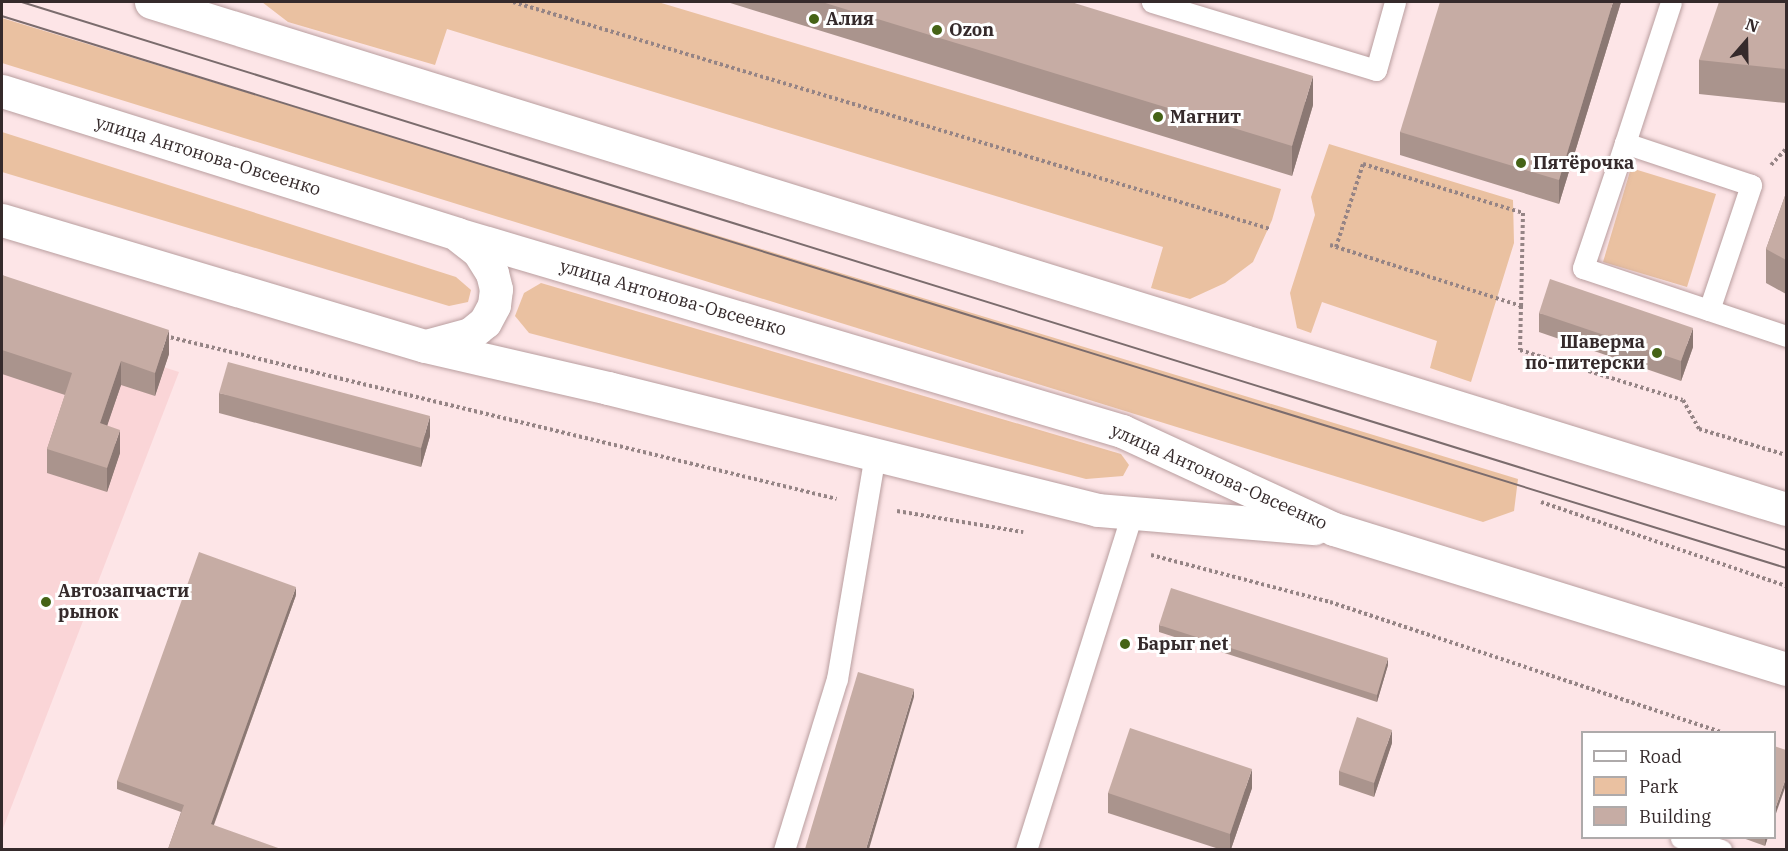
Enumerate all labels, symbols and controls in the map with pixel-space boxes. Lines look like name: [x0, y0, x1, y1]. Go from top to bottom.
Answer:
place label: Алия: [826, 8, 874, 30]
marker: Алия: [807, 12, 821, 26]
north arrow: [1716, 12, 1776, 72]
text: N: [1743, 14, 1762, 37]
place label: Ozon: [949, 19, 994, 41]
marker: Ozon: [930, 23, 944, 37]
place label: Магнит: [1170, 106, 1241, 128]
marker: Магнит: [1151, 110, 1165, 124]
street label: улица Антонова-Овсеенко: [93, 111, 323, 201]
place label: Пятёрочка: [1533, 152, 1634, 174]
marker: Пятёрочка: [1514, 156, 1528, 170]
street label: улица Антонова-Овсеенко: [557, 255, 789, 341]
place label: Шаверма по-питерски: [1525, 332, 1645, 374]
marker: Шаверма по-питерски: [1650, 346, 1664, 360]
street label: улица Антонова-Овсеенко: [1108, 419, 1330, 535]
place label: Автозапчасти рынок: [58, 581, 189, 624]
marker: Автозапчасти рынок: [39, 595, 53, 609]
place label: Барыг net: [1137, 633, 1228, 655]
marker: Барыг net: [1118, 637, 1132, 651]
legend: [1581, 731, 1776, 839]
text: Road: [1639, 745, 1682, 768]
text: Park: [1639, 775, 1678, 798]
text: Building: [1639, 805, 1711, 828]

